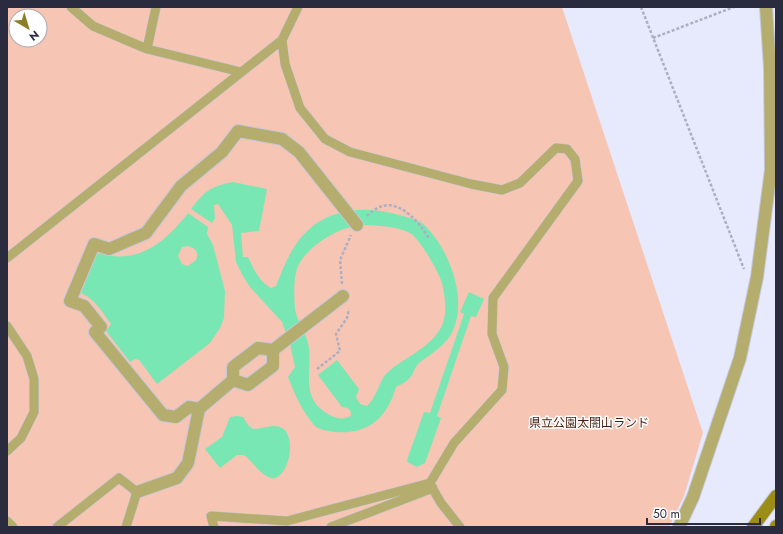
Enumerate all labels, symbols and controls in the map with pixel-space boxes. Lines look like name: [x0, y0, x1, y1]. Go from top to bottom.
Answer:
north arrow: [8, 8, 48, 48]
text: N: [26, 27, 43, 45]
park label: 県立公園太閤山ランド: [529, 414, 649, 432]
scale bar: [647, 500, 760, 526]
text: 50 m: [653, 505, 680, 523]

